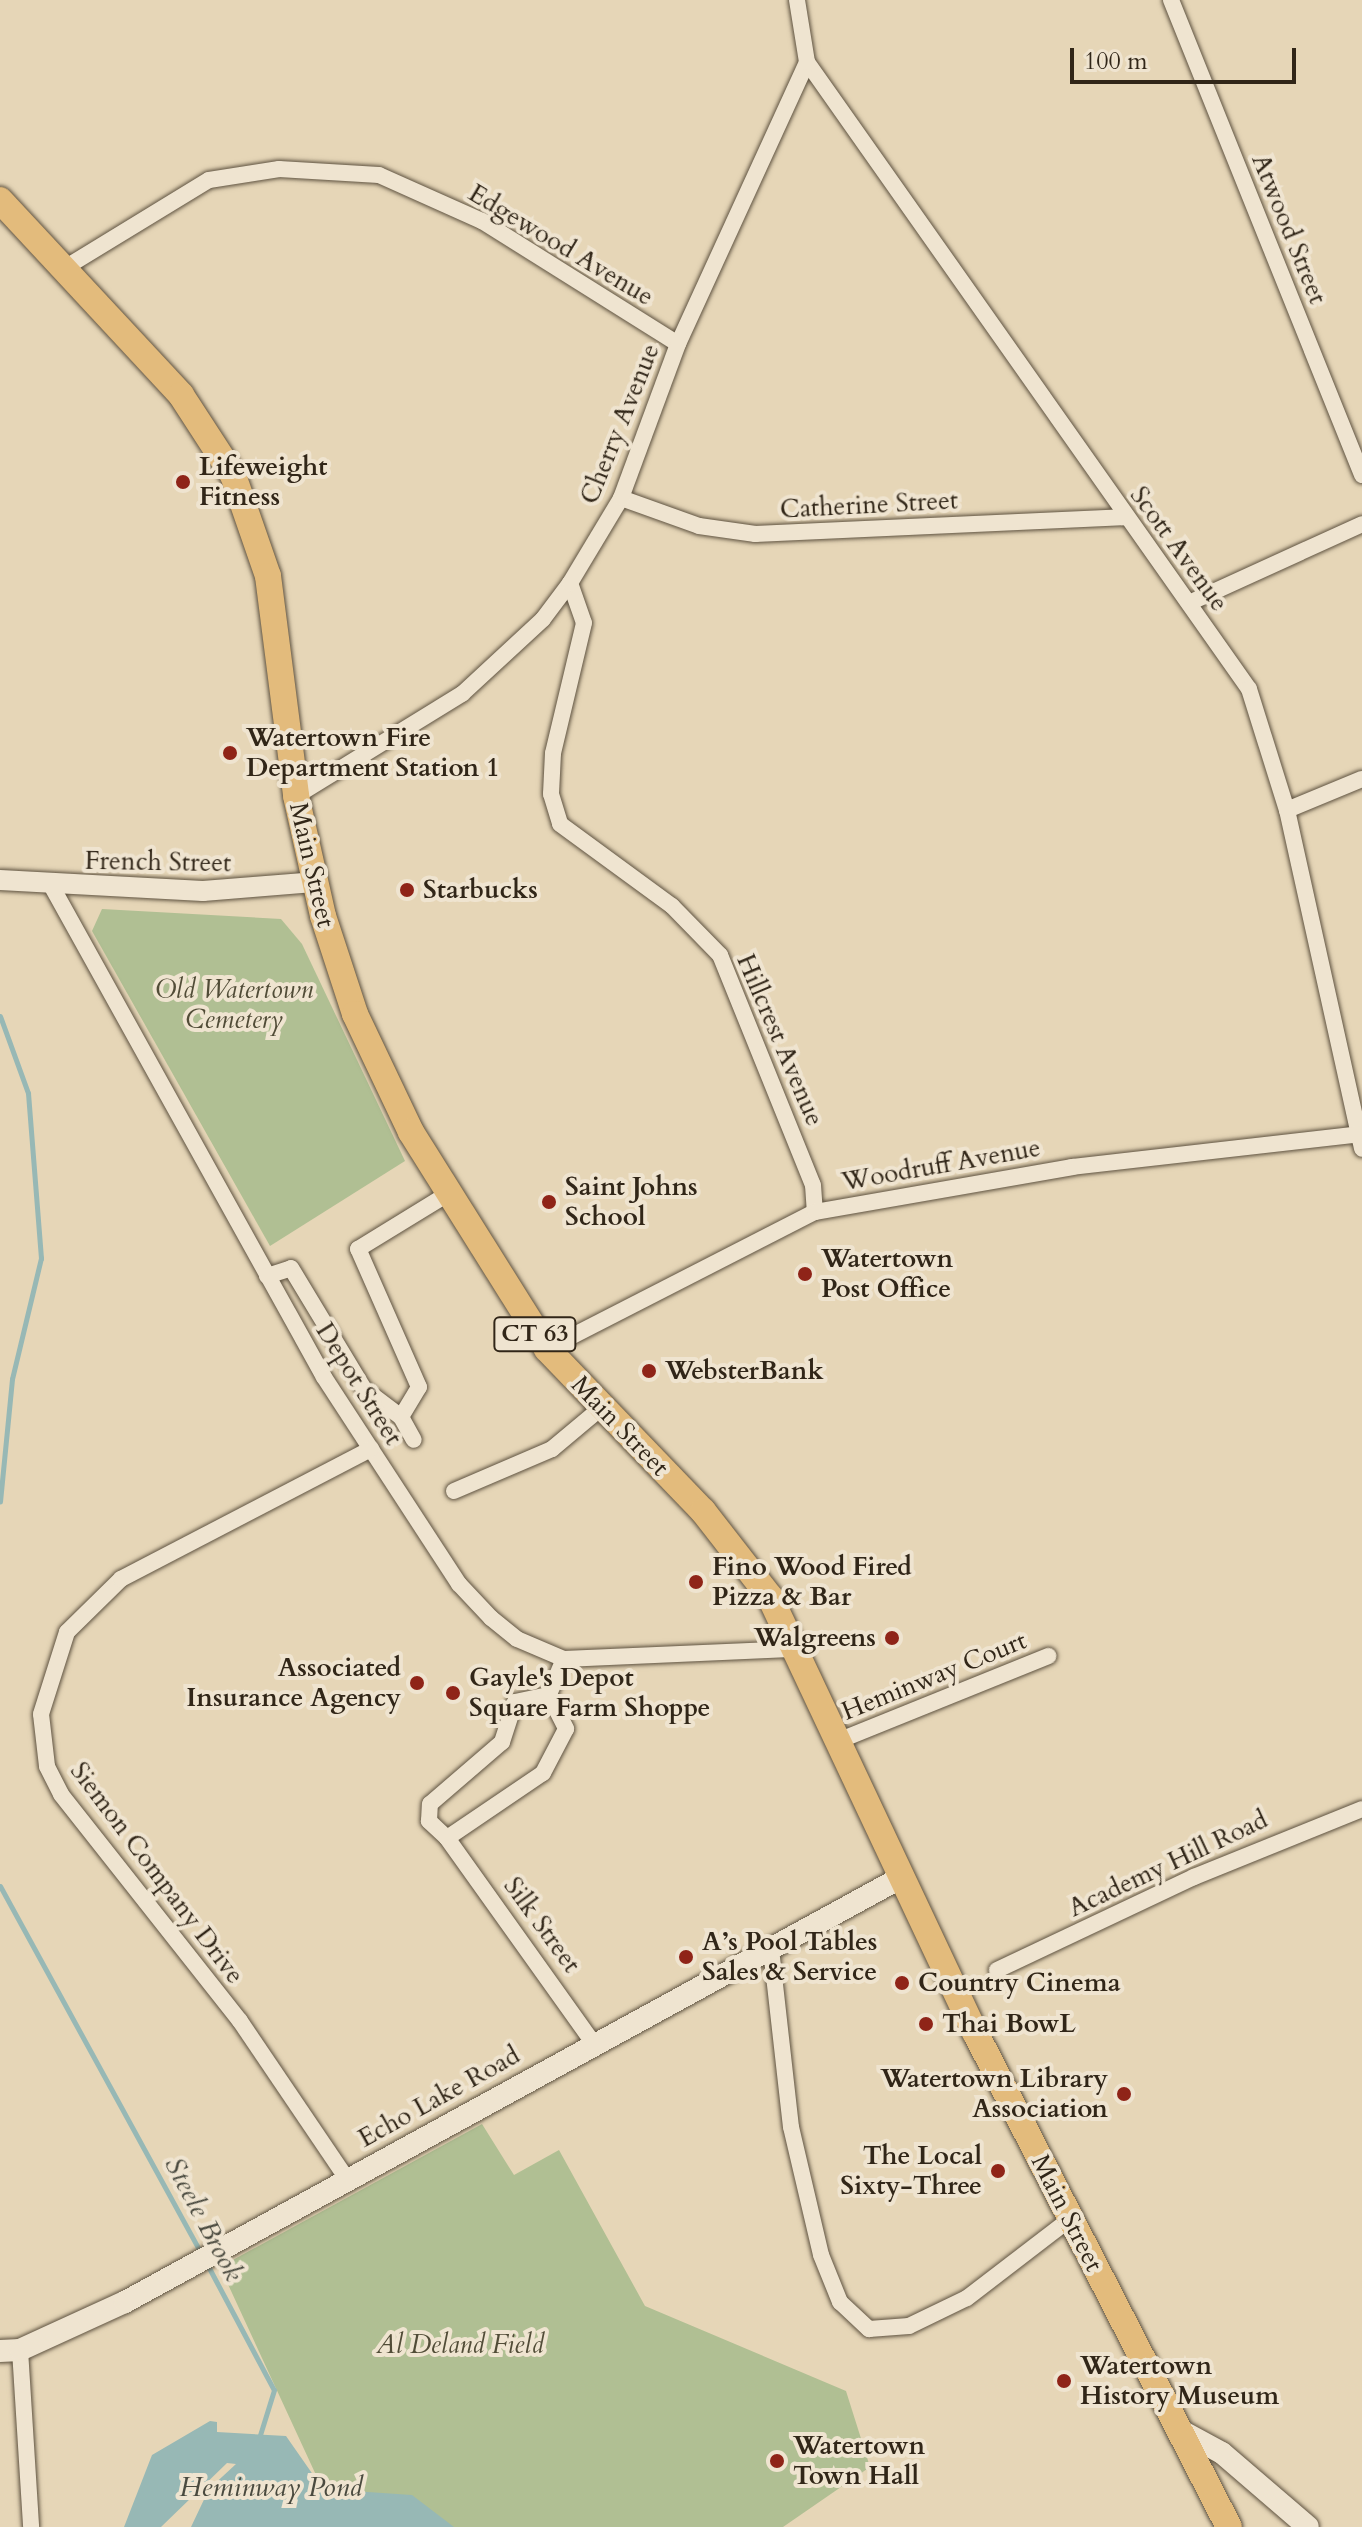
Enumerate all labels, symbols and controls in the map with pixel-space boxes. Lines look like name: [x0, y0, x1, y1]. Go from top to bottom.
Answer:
scale bar: [1074, 32, 1300, 82]
text: 100 m: [1084, 45, 1148, 78]
street label: Atwood Street: [1245, 149, 1333, 309]
street label: Edgewood Avenue: [463, 177, 659, 313]
street label: Cherry Avenue: [574, 339, 666, 509]
place label: Lifeweight Fitness: [199, 451, 327, 512]
marker: Lifeweight Fitness: [174, 473, 192, 491]
street label: Scott Avenue: [1123, 481, 1235, 617]
street label: Catherine Street: [779, 485, 959, 525]
place label: Watertown Fire Department Station 1: [246, 722, 500, 784]
marker: Watertown Fire Department Station 1: [221, 744, 239, 762]
street label: Main Street: [282, 799, 342, 931]
street label: French Street: [84, 845, 232, 879]
place label: Starbucks: [423, 874, 538, 906]
marker: Starbucks: [398, 881, 416, 899]
street label: Hillcrest Avenue: [730, 949, 830, 1131]
park label: Old Watertown Cemetery: [155, 974, 313, 1036]
street label: Woodruff Avenue: [839, 1132, 1043, 1198]
place label: Saint Johns School: [565, 1171, 698, 1232]
marker: Saint Johns School: [540, 1193, 558, 1211]
place label: Watertown Post Office: [821, 1243, 953, 1304]
marker: Watertown Post Office: [796, 1265, 814, 1283]
road number: CT 63: [493, 1314, 577, 1354]
street label: Depot Street: [309, 1317, 409, 1451]
place label: WebsterBank: [665, 1355, 824, 1387]
marker: WebsterBank: [640, 1362, 658, 1380]
street label: Main Street: [565, 1369, 675, 1483]
place label: Fino Wood Fired Pizza & Bar: [712, 1551, 912, 1612]
marker: Fino Wood Fired Pizza & Bar: [687, 1573, 705, 1591]
place label: Walgreens: [754, 1622, 876, 1654]
street label: Heminway Court: [837, 1625, 1031, 1727]
marker: Walgreens: [883, 1629, 901, 1647]
place label: Associated Insurance Agency: [186, 1652, 401, 1714]
place label: Gayle's Depot Square Farm Shoppe: [469, 1662, 710, 1724]
marker: Associated Insurance Agency: [408, 1674, 426, 1692]
marker: Gayle's Depot Square Farm Shoppe: [444, 1684, 462, 1702]
street label: Siemon Company Drive: [64, 1756, 250, 1990]
street label: Academy Hill Road: [1063, 1804, 1273, 1924]
street label: Silk Street: [497, 1871, 587, 1979]
place label: A’s Pool Tables Sales & Service: [702, 1926, 877, 1988]
marker: A’s Pool Tables Sales & Service: [677, 1948, 695, 1966]
place label: Country Cinema: [918, 1967, 1121, 1999]
marker: Country Cinema: [893, 1974, 911, 1992]
place label: Thai BowL: [942, 2008, 1076, 2040]
marker: Thai BowL: [917, 2015, 935, 2033]
street label: Echo Lake Road: [353, 2040, 525, 2154]
place label: Watertown Library Association: [880, 2063, 1108, 2124]
marker: Watertown Library Association: [1115, 2085, 1133, 2103]
place label: The Local Sixty-Three: [840, 2140, 982, 2202]
street label: Main Street: [1024, 2149, 1110, 2277]
water label: Steele Brook: [157, 2151, 251, 2287]
marker: The Local Sixty-Three: [989, 2162, 1007, 2180]
park label: Al Deland Field: [376, 2329, 544, 2361]
place label: Watertown History Museum: [1080, 2350, 1279, 2412]
marker: Watertown History Museum: [1055, 2372, 1073, 2390]
place label: Watertown Town Hall: [793, 2430, 925, 2492]
marker: Watertown Town Hall: [768, 2452, 786, 2470]
water label: Heminway Pond: [179, 2470, 363, 2504]

